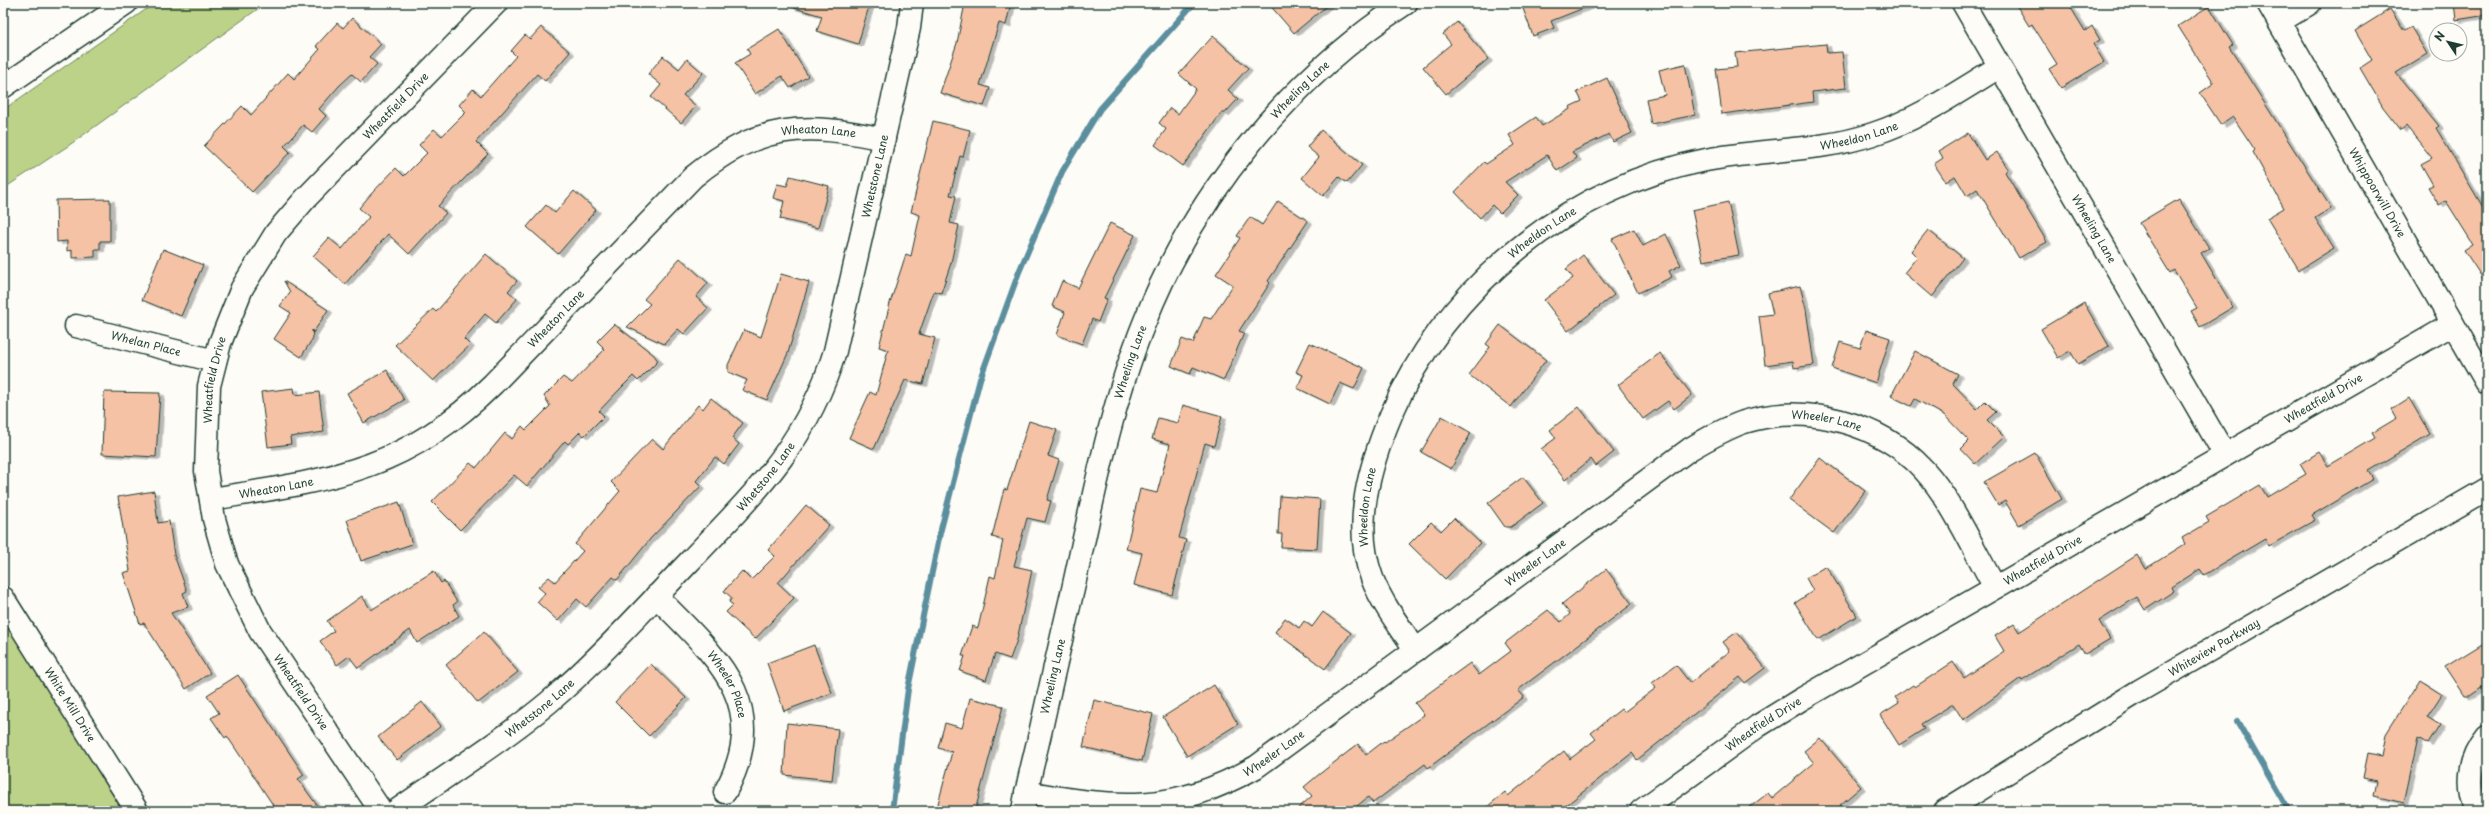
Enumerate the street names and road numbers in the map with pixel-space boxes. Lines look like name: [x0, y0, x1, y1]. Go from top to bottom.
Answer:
street label: Wheeling Lane: [1266, 56, 1333, 122]
street label: Wheatfield Drive: [358, 68, 432, 143]
street label: Wheeldon Lane: [1819, 117, 1901, 154]
street label: Wheaton Lane: [780, 120, 858, 142]
street label: Whetstone Lane: [857, 133, 892, 219]
street label: Whippoorwill Drive: [2345, 144, 2411, 241]
street label: Wheeling Lane: [2068, 191, 2121, 266]
street label: Wheeldon Lane: [1504, 202, 1579, 262]
street label: Wheaton Lane: [523, 285, 588, 351]
street label: Wheeling Lane: [1110, 322, 1151, 401]
street label: Whelan Place: [109, 326, 183, 360]
street label: Wheatfield Drive: [199, 333, 230, 424]
street label: Wheatfield Drive: [2281, 369, 2366, 428]
street label: Wheeler Lane: [1791, 406, 1865, 435]
street label: Whetstone Lane: [732, 438, 799, 515]
street label: Wheeldon Lane: [1354, 465, 1380, 548]
street label: Wheaton Lane: [238, 472, 315, 502]
street label: Wheatfield Drive: [2000, 530, 2085, 589]
street label: Wheeler Lane: [1501, 534, 1569, 590]
street label: Whiteview Parkway: [2165, 614, 2263, 680]
street label: Wheeling Lane: [1036, 636, 1069, 716]
street label: Wheeler Place: [704, 647, 751, 719]
street label: Wheatfield Drive: [270, 650, 333, 733]
street label: White Mill Drive: [41, 664, 101, 745]
street label: Whetstone Lane: [501, 674, 578, 741]
street label: Wheatfield Drive: [1721, 692, 1804, 755]
street label: Wheeler Lane: [1240, 725, 1308, 781]

